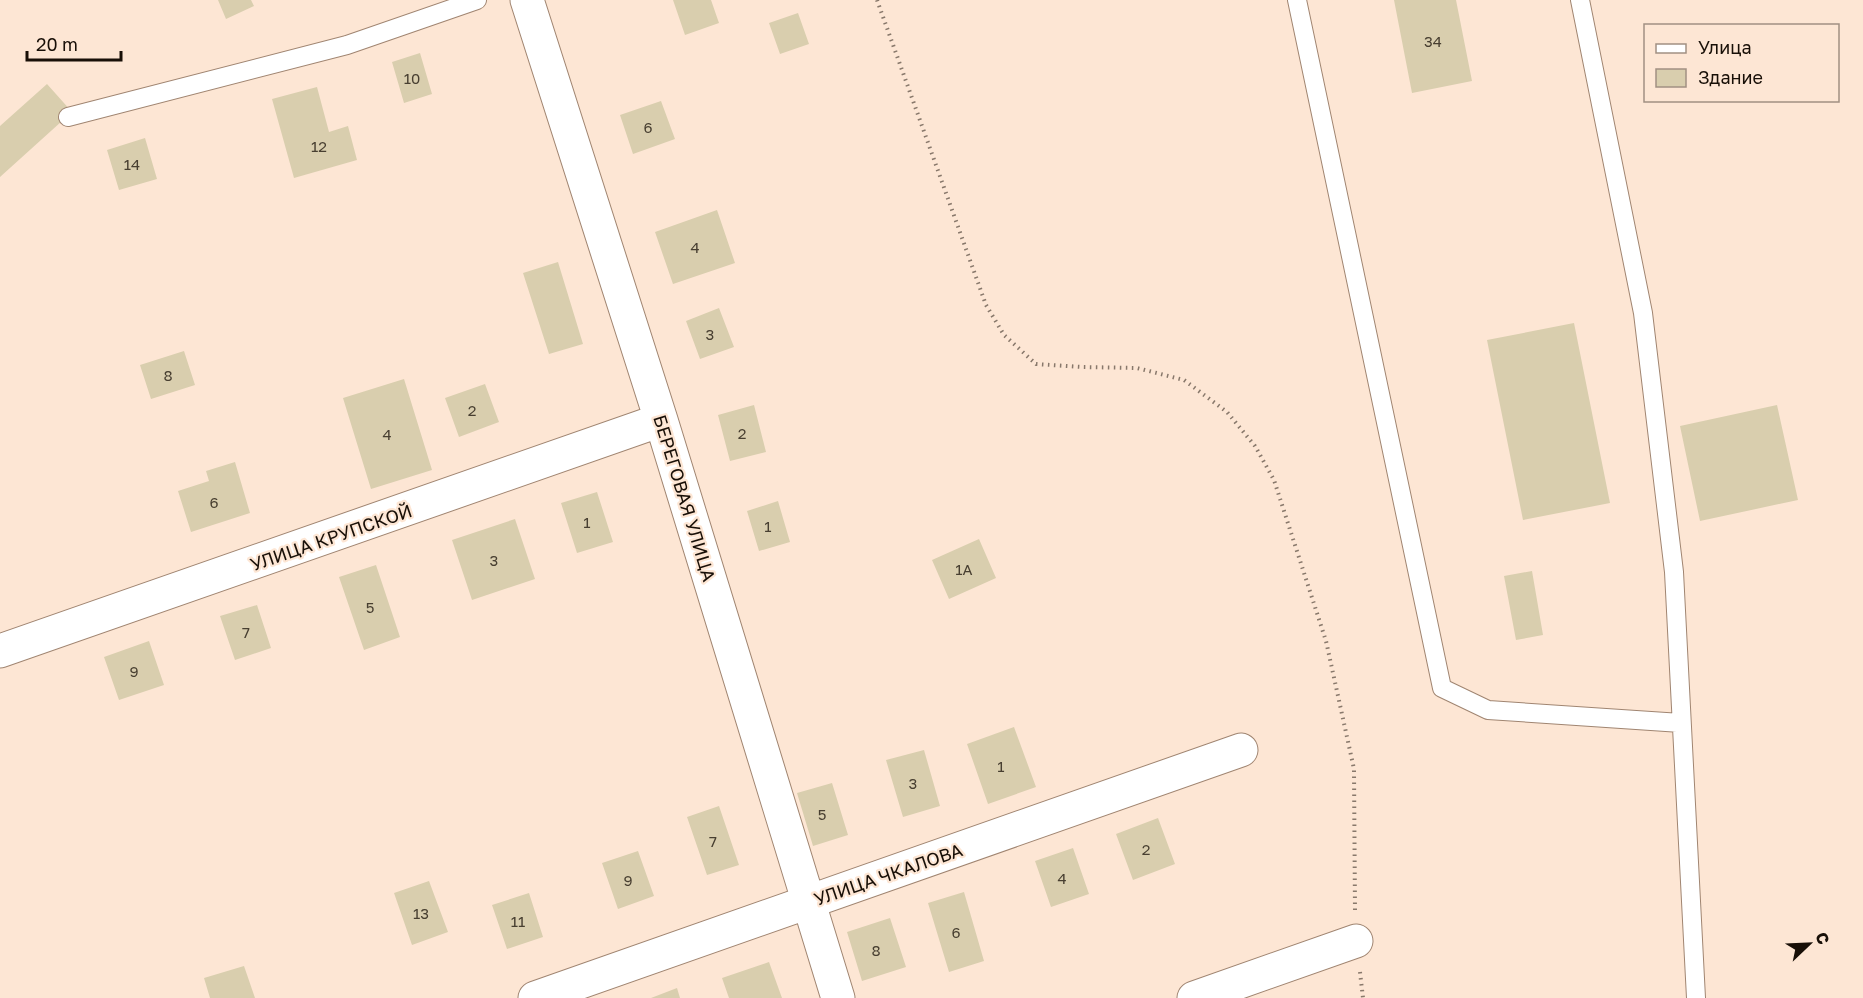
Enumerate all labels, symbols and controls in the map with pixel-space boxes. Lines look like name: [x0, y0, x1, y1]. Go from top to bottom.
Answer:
scale bar: [27, 24, 122, 62]
legend: [1644, 24, 1839, 102]
house number: 34: [1424, 32, 1442, 50]
text: 20 m: [36, 33, 78, 55]
text: Улица: [1698, 36, 1752, 58]
text: Здание: [1698, 66, 1763, 88]
house number: 10: [404, 69, 420, 87]
house number: 6: [643, 118, 653, 136]
house number: 12: [311, 137, 327, 155]
house number: 14: [124, 155, 140, 173]
house number: 4: [690, 238, 700, 256]
house number: 3: [706, 325, 714, 343]
house number: 8: [163, 366, 173, 384]
house number: 2: [468, 401, 476, 419]
street label: БЕРЕГОВАЯ УЛИЦА: [649, 412, 721, 584]
house number: 2: [738, 424, 746, 442]
house number: 4: [382, 425, 392, 443]
house number: 6: [209, 493, 219, 511]
street label: УЛИЦА КРУПСКОЙ: [247, 499, 415, 575]
house number: 1: [583, 513, 591, 531]
house number: 1: [764, 517, 772, 535]
house number: 3: [490, 551, 498, 569]
house number: 1А: [955, 560, 973, 578]
house number: 5: [366, 598, 374, 616]
house number: 7: [242, 623, 250, 641]
house number: 9: [129, 662, 139, 680]
house number: 1: [997, 757, 1005, 775]
house number: 3: [909, 774, 917, 792]
house number: 5: [818, 805, 826, 823]
house number: 7: [709, 832, 717, 850]
street label: УЛИЦА ЧКАЛОВА: [811, 838, 965, 910]
house number: 2: [1142, 840, 1150, 858]
house number: 4: [1057, 869, 1067, 887]
house number: 9: [623, 871, 633, 889]
house number: 13: [413, 904, 429, 922]
house number: 11: [511, 912, 525, 930]
north arrow: [1779, 914, 1839, 974]
house number: 6: [951, 923, 961, 941]
text: С: [1811, 929, 1834, 947]
house number: 8: [871, 941, 881, 959]

